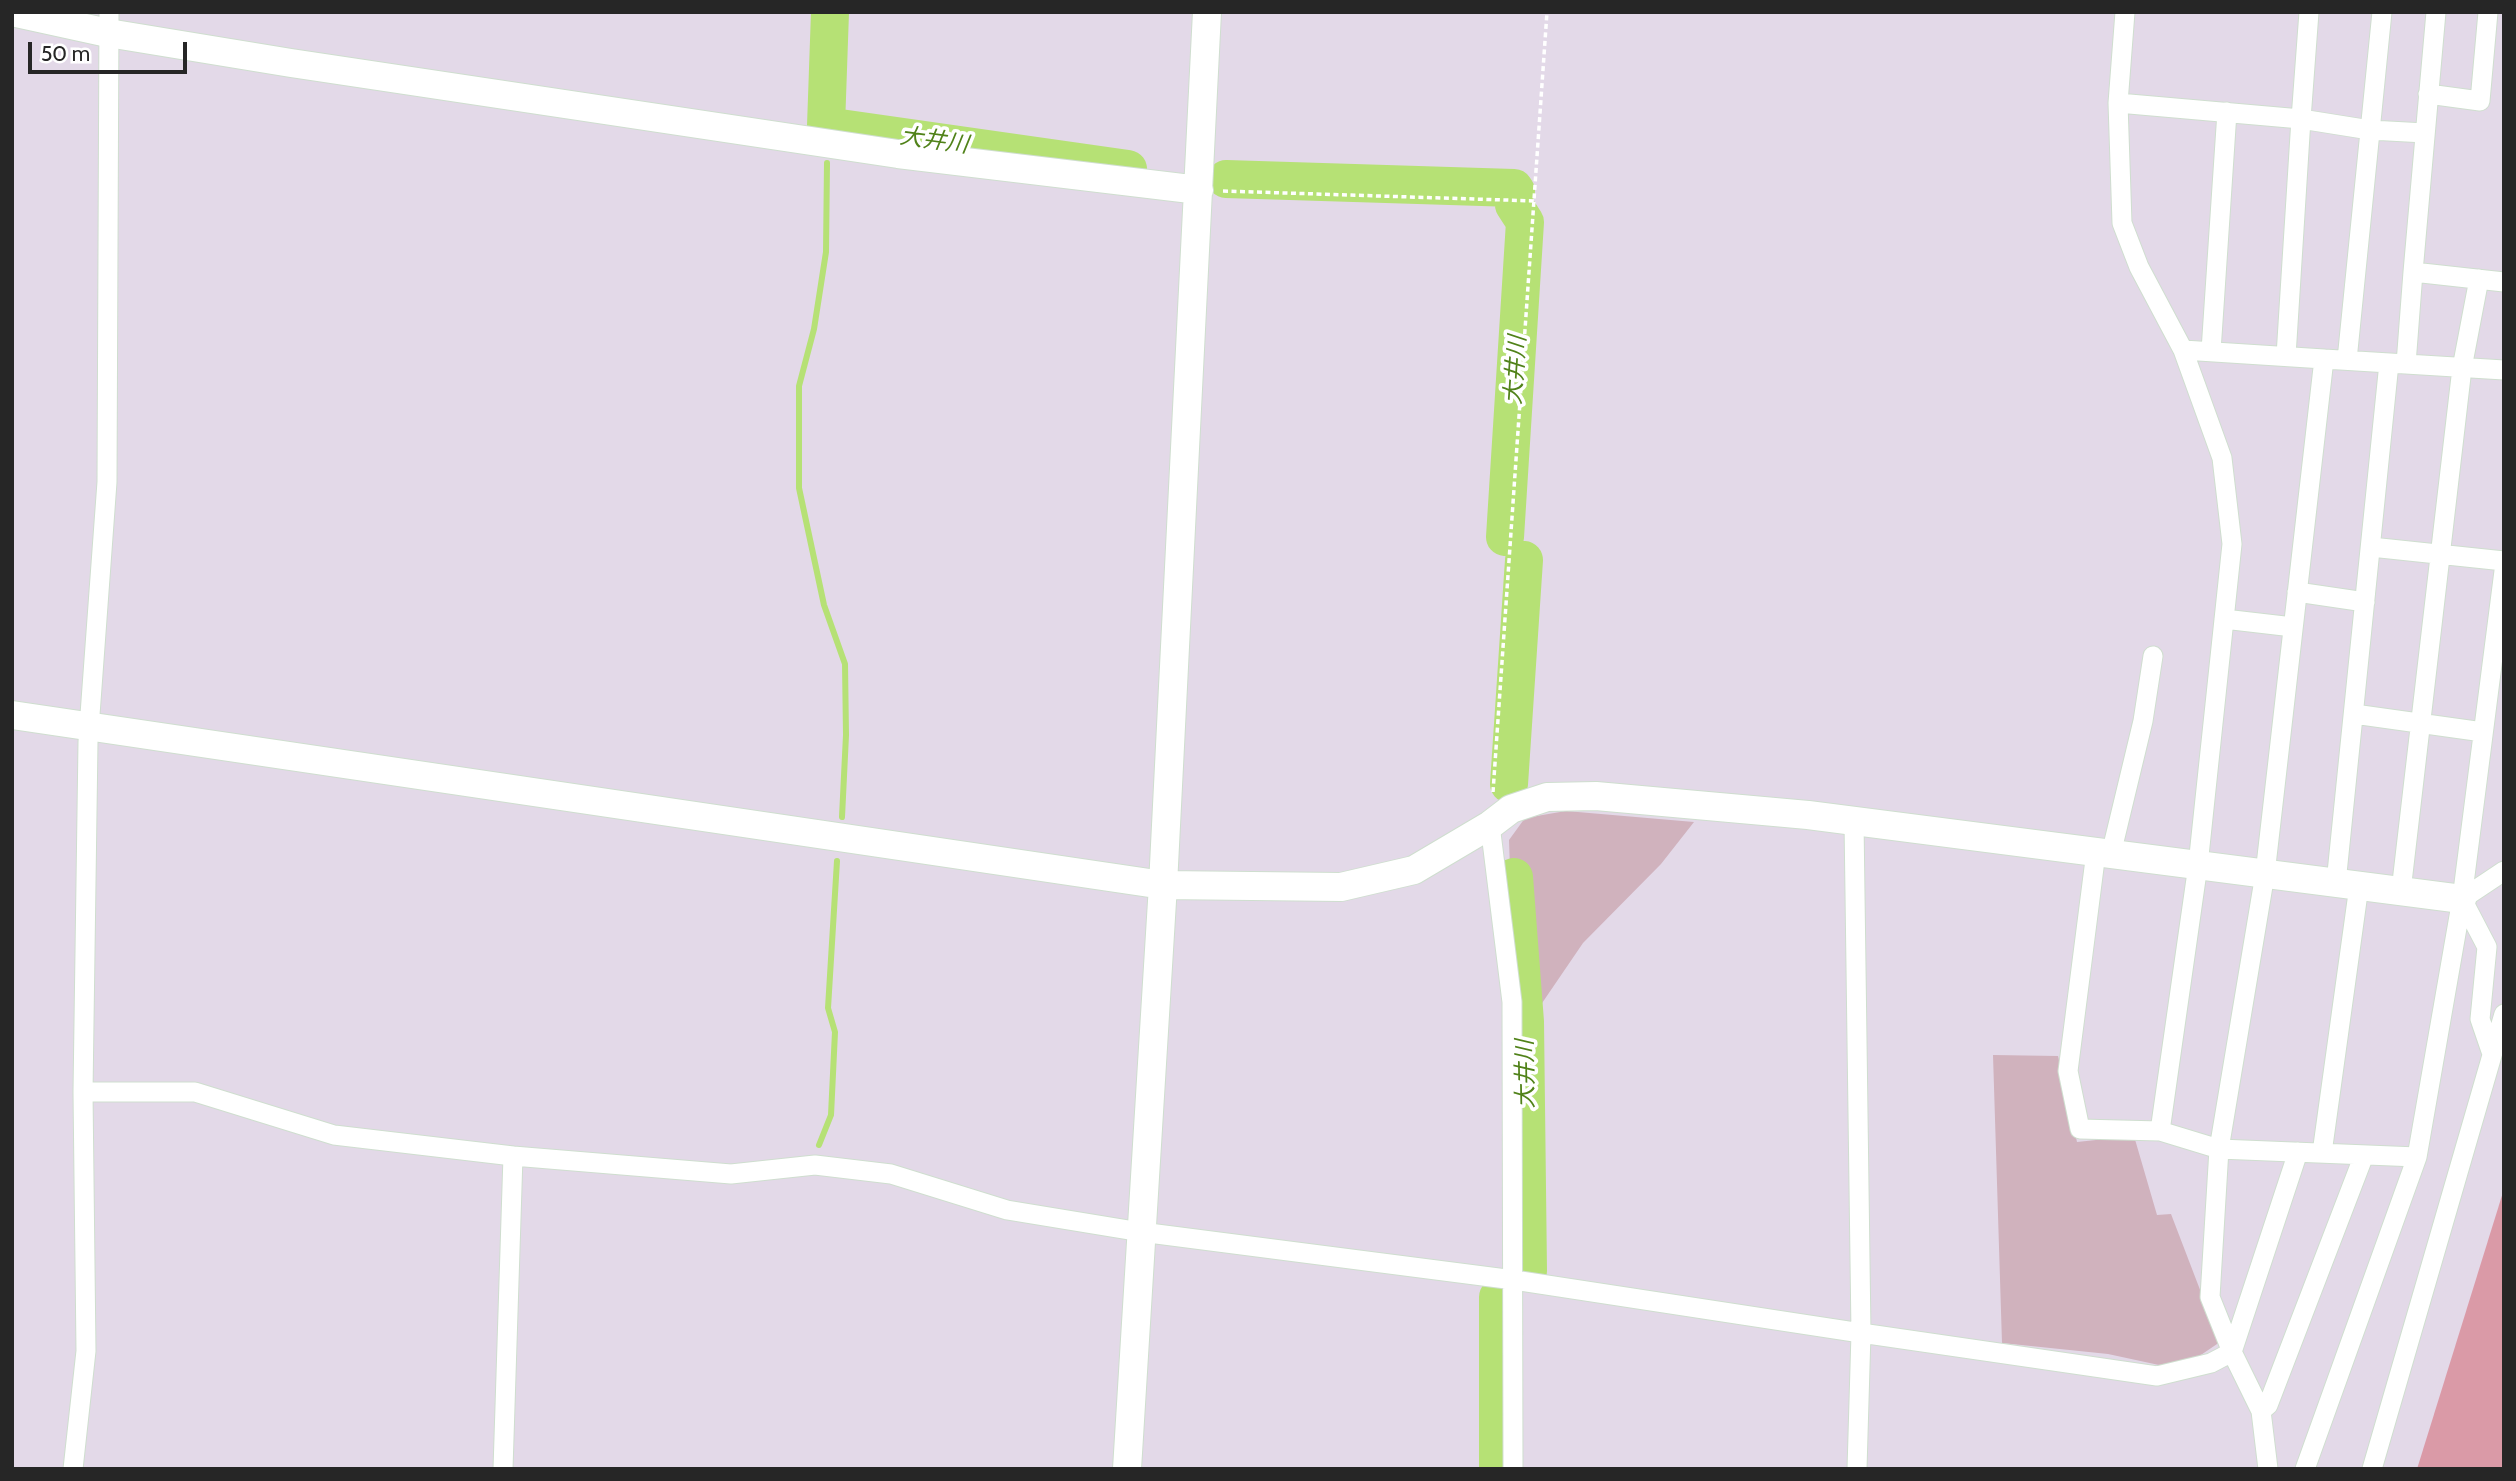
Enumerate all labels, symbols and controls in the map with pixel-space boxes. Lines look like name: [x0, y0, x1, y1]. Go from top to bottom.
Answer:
scale bar: [32, 28, 191, 72]
text: 50 m: [41, 41, 90, 66]
water label: 大井川: [898, 123, 970, 159]
water label: 大井川: [1500, 335, 1532, 405]
water label: 大井川: [1512, 1039, 1540, 1109]

